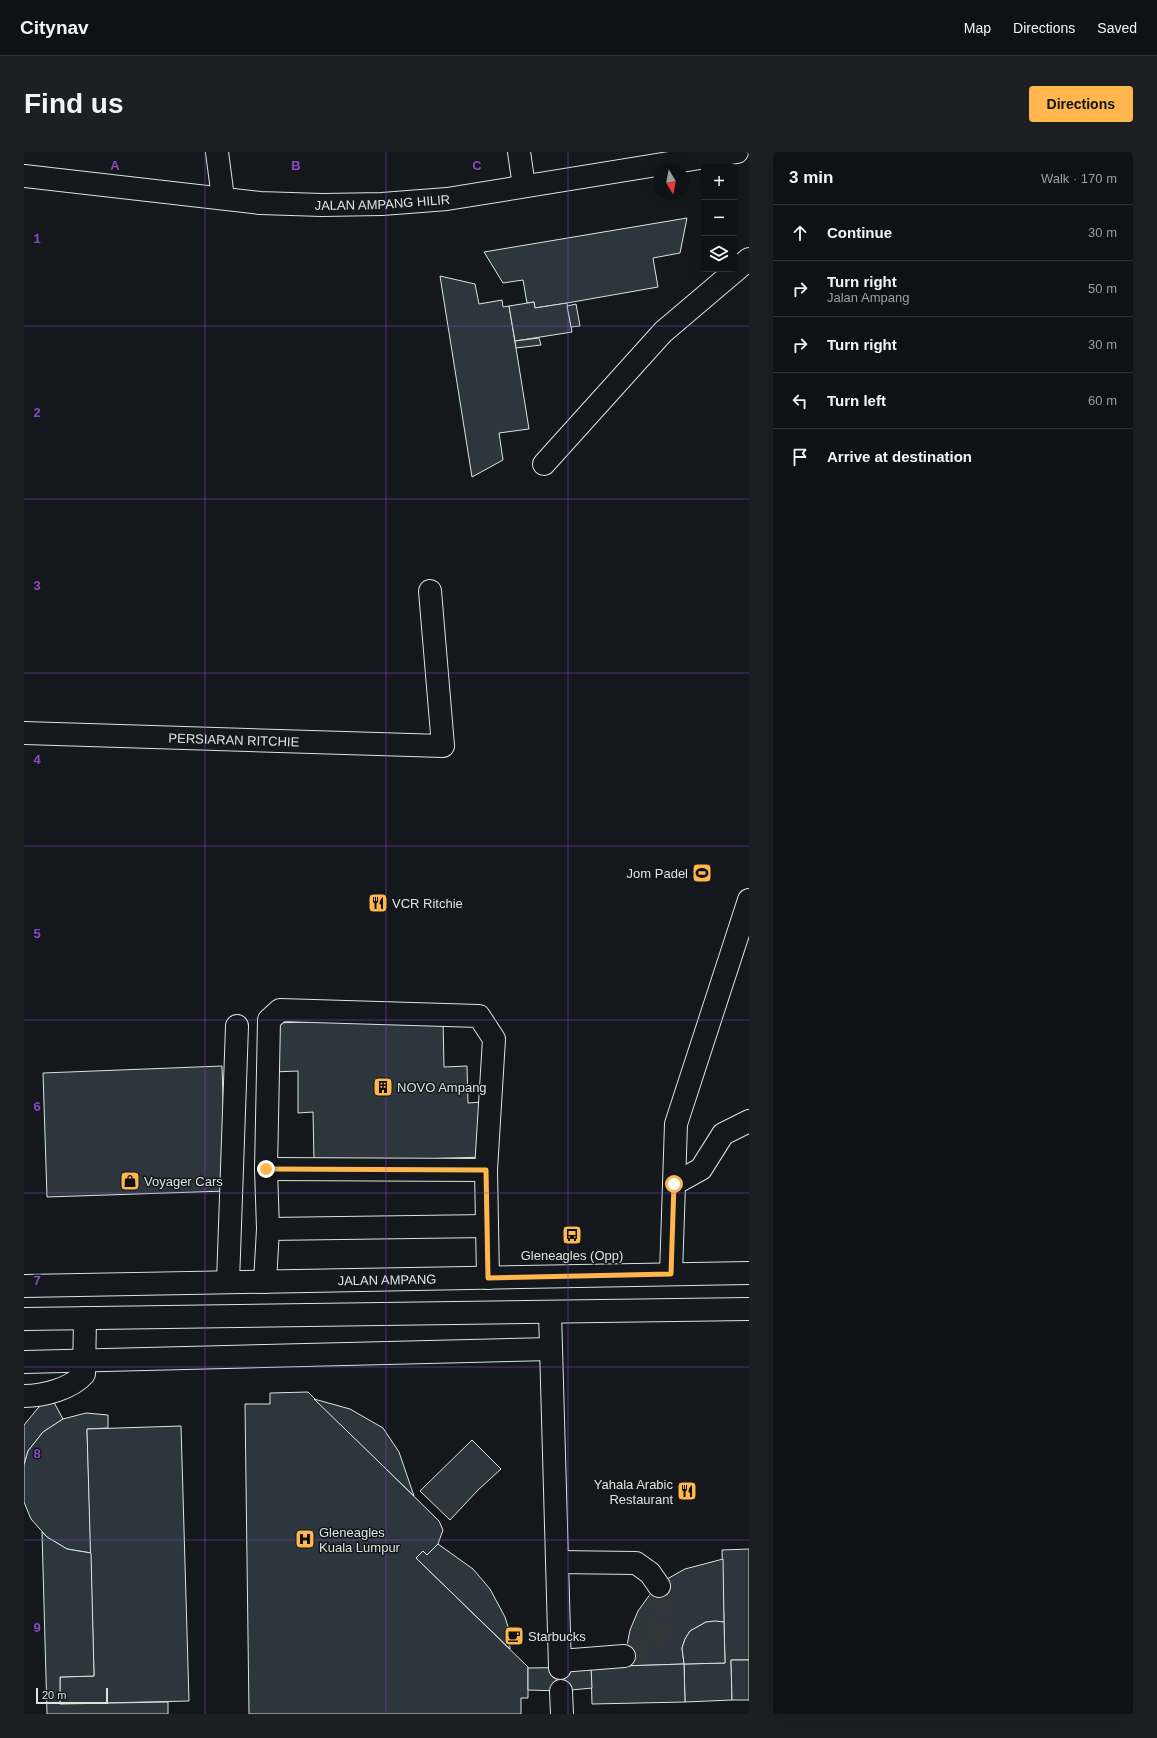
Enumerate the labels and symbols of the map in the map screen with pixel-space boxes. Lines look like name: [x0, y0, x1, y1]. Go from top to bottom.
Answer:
text: A: [110, 158, 120, 173]
text: B: [291, 158, 301, 173]
text: C: [472, 158, 482, 173]
north arrow: [653, 164, 689, 200]
street label: JALAN AMPANG HILIR: [314, 191, 451, 213]
text: 1: [33, 231, 41, 246]
text: 2: [33, 405, 41, 420]
text: 3: [33, 578, 41, 593]
street label: PERSIARAN RITCHIE: [168, 730, 300, 749]
text: 4: [33, 752, 41, 767]
sports icon: Jom Padel: [691, 862, 713, 884]
place label: Jom Padel: [627, 866, 688, 881]
restaurant icon: VCR Ritchie: [367, 892, 389, 914]
place label: VCR Ritchie: [392, 896, 463, 911]
text: 5: [33, 926, 41, 941]
building icon: NOVO Ampang: [372, 1076, 394, 1098]
place label: NOVO Ampang: [397, 1080, 487, 1095]
text: 6: [33, 1099, 41, 1114]
route end: [257, 1160, 275, 1178]
shop icon: Voyager Cars: [119, 1170, 141, 1192]
place label: Voyager Cars: [144, 1174, 223, 1189]
route start: [665, 1175, 683, 1193]
bus stop icon: Gleneagles (Opp): [561, 1224, 583, 1246]
place label: Gleneagles (Opp): [521, 1248, 623, 1263]
street label: JALAN AMPANG: [337, 1271, 436, 1288]
text: 7: [33, 1273, 41, 1288]
text: 8: [33, 1446, 41, 1461]
place label: Yahala Arabic Restaurant: [594, 1477, 673, 1507]
restaurant icon: Yahala Arabic Restaurant: [676, 1480, 698, 1502]
place label: Gleneagles Kuala Lumpur: [319, 1525, 401, 1555]
hospital icon: Gleneagles Kuala Lumpur: [294, 1528, 316, 1550]
text: 9: [33, 1620, 41, 1635]
cafe icon: Starbucks: [503, 1625, 525, 1647]
place label: Starbucks: [528, 1629, 586, 1644]
scale bar: [36, 1686, 108, 1705]

